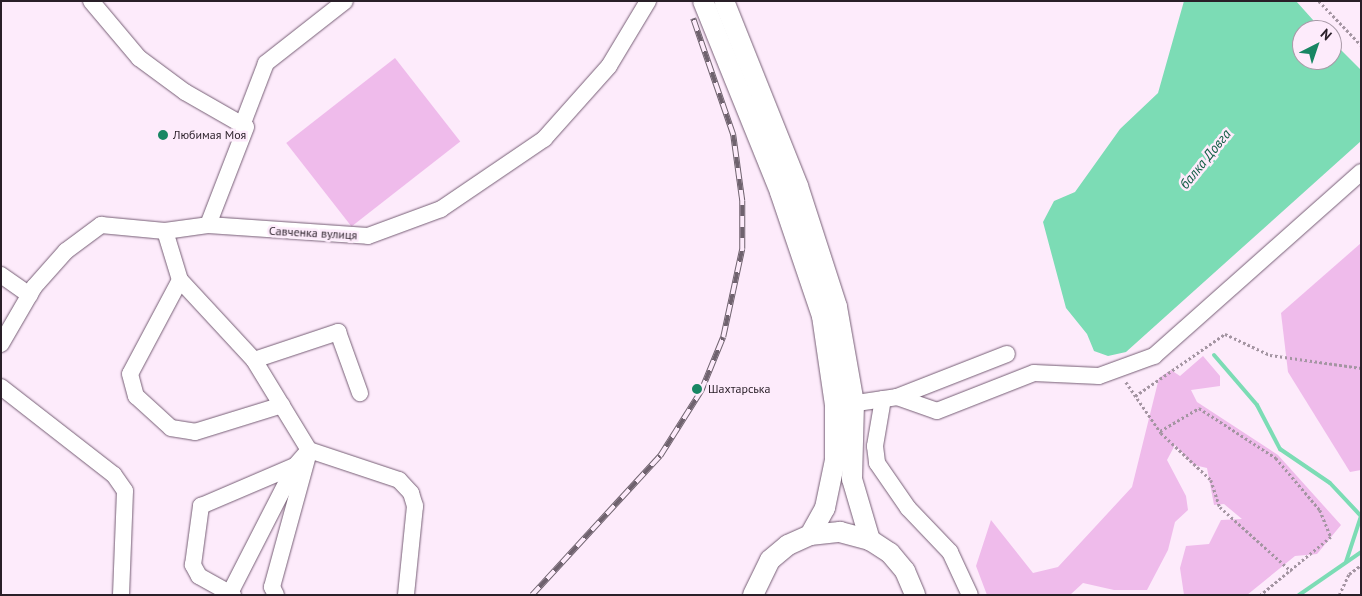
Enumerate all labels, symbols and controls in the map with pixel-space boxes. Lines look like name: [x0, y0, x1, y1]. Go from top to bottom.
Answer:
north arrow: [1292, 20, 1342, 70]
text: N: [1317, 25, 1336, 44]
water label: балка Довга: [1176, 126, 1234, 192]
place label: Любимая Моя: [173, 128, 246, 142]
marker: Любимая Моя: [157, 129, 169, 141]
street label: Савченка вулиця: [268, 223, 358, 243]
marker: Шахтарська: [690, 382, 704, 396]
place label: Шахтарська: [708, 382, 771, 396]

